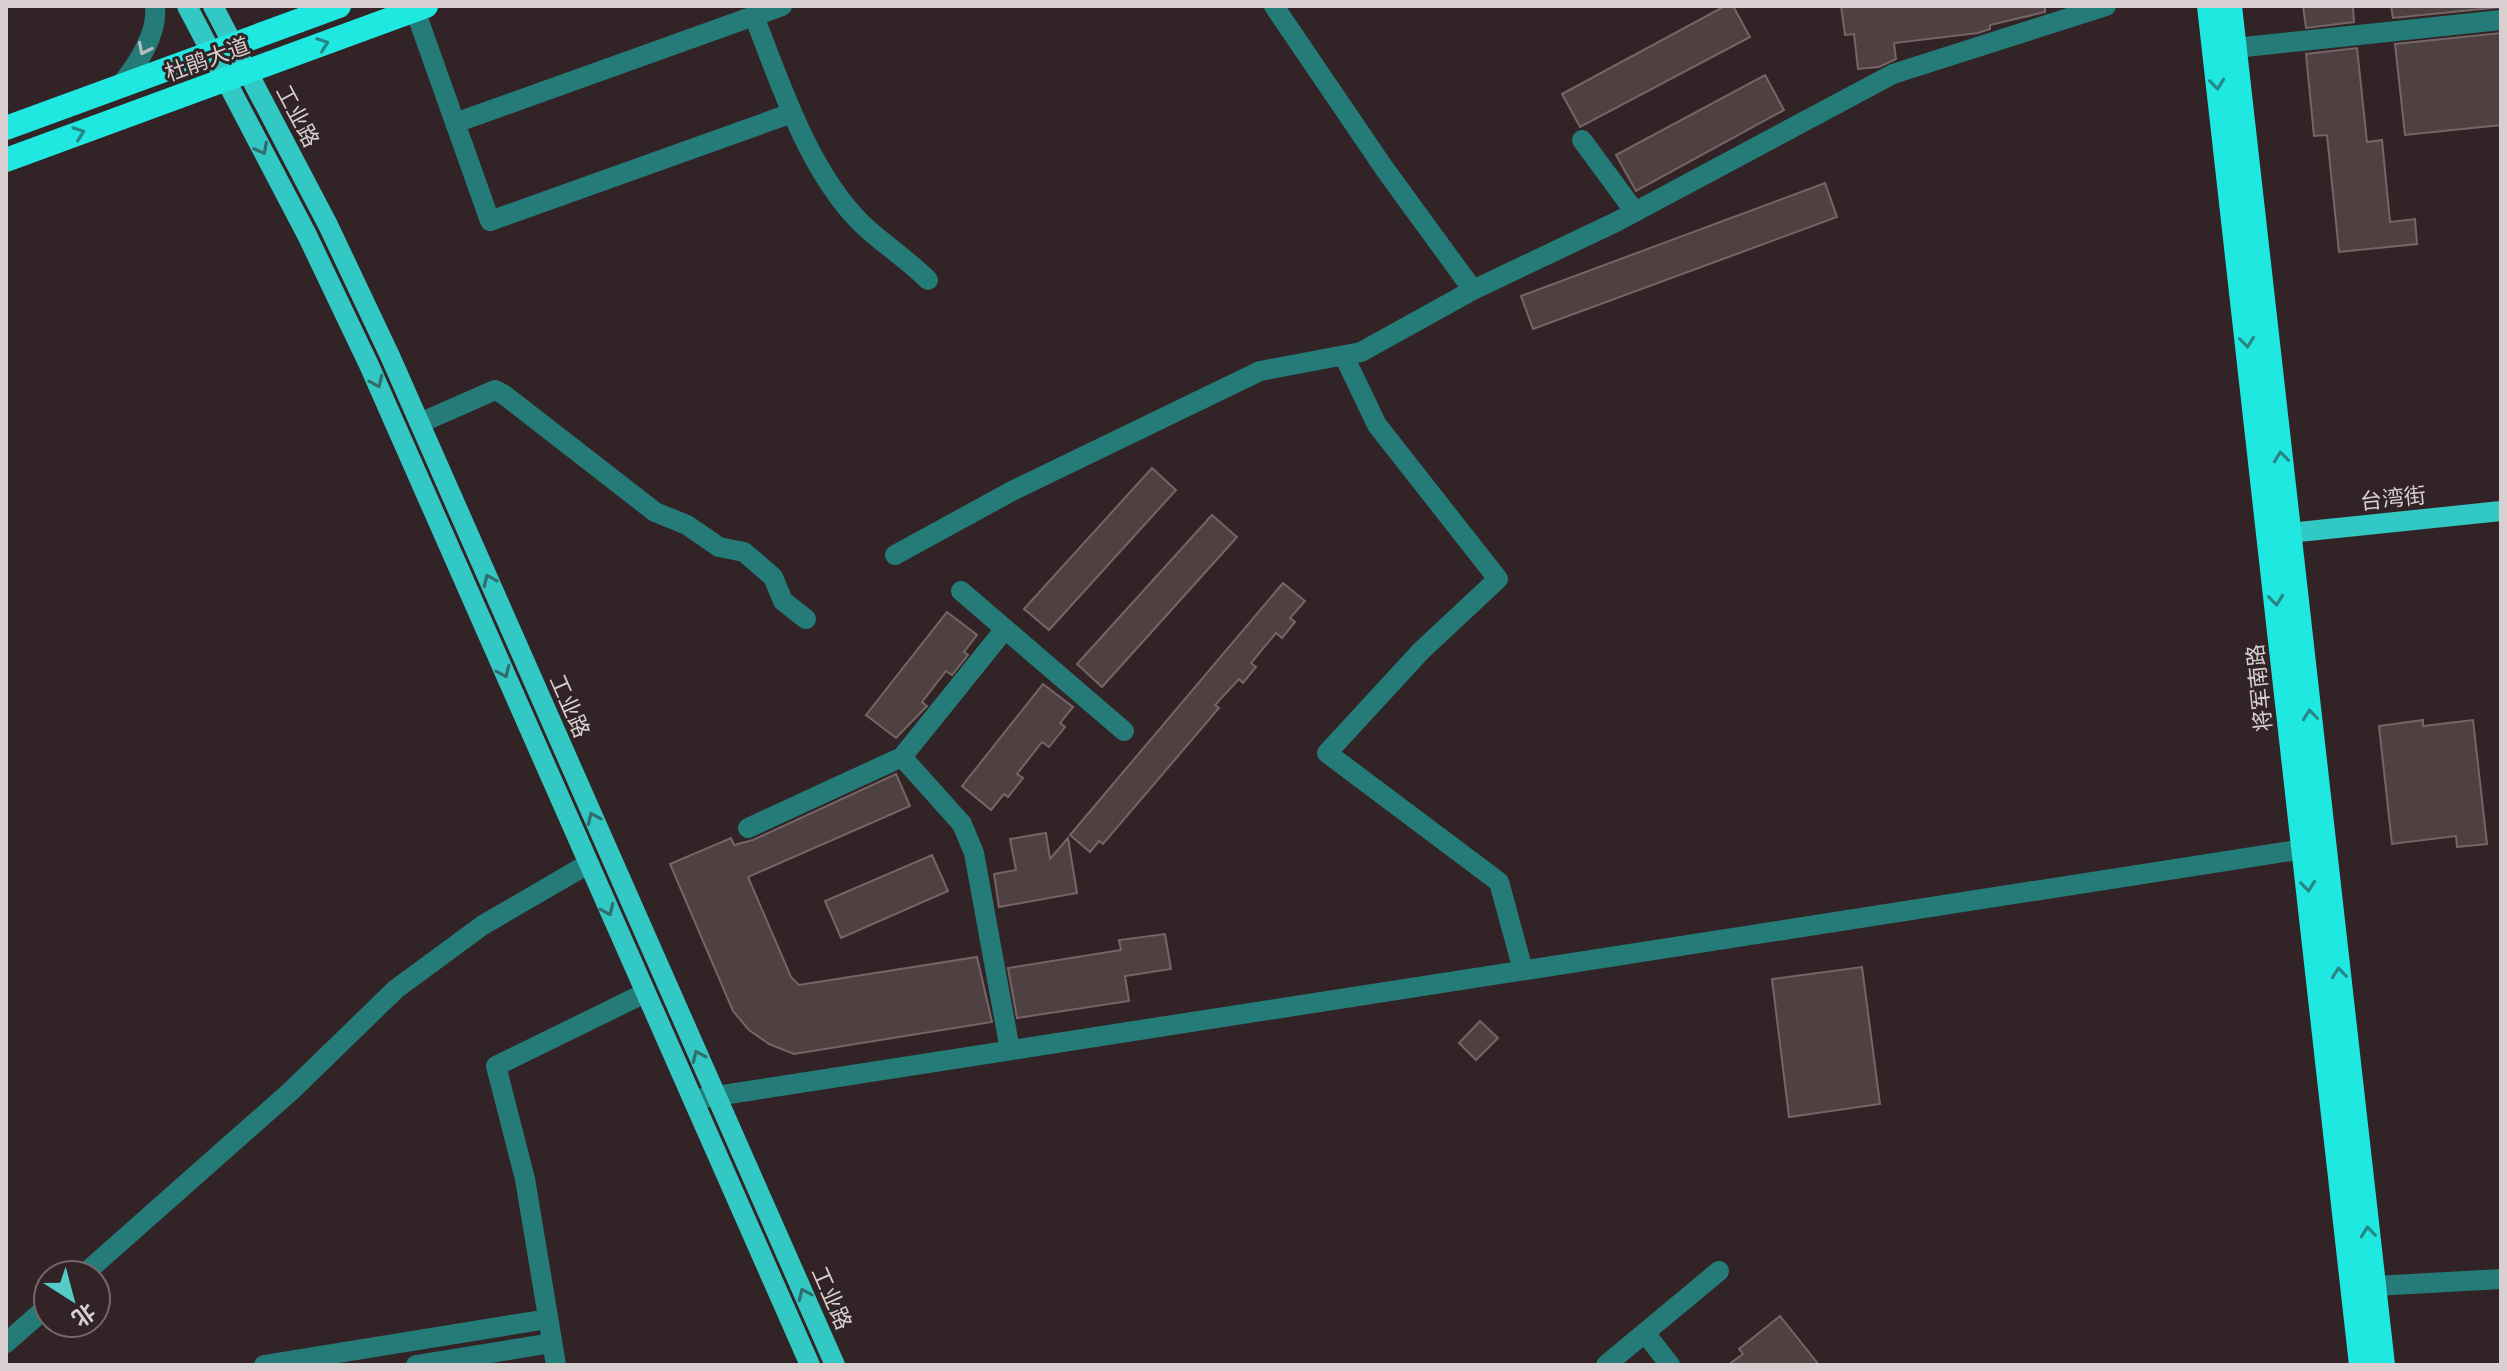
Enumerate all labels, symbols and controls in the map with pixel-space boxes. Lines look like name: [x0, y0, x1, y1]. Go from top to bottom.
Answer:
street label: 杜鹃大道: [161, 31, 253, 87]
one-way arrow: [315, 37, 329, 54]
one-way arrow: [138, 40, 154, 55]
one-way arrow: [2209, 77, 2226, 90]
street label: 工业路: [270, 80, 326, 152]
one-way arrow: [71, 127, 85, 143]
one-way arrow: [253, 140, 268, 155]
one-way arrow: [2238, 336, 2255, 349]
one-way arrow: [367, 374, 383, 388]
one-way arrow: [2272, 450, 2289, 463]
street label: 台湾街: [2359, 481, 2427, 515]
one-way arrow: [482, 574, 498, 588]
one-way arrow: [2267, 594, 2284, 607]
street label: 将军南路: [2240, 643, 2278, 733]
one-way arrow: [494, 663, 510, 678]
street label: 工业路: [544, 670, 596, 742]
one-way arrow: [2301, 708, 2318, 721]
one-way arrow: [586, 812, 602, 826]
one-way arrow: [2299, 880, 2316, 893]
one-way arrow: [599, 901, 615, 916]
one-way arrow: [2330, 967, 2347, 980]
one-way arrow: [692, 1050, 708, 1064]
one-way arrow: [2359, 1225, 2376, 1238]
north arrow: [32, 1259, 112, 1339]
street label: 工业路: [806, 1262, 858, 1334]
one-way arrow: [797, 1287, 813, 1302]
text: 北: [67, 1297, 101, 1333]

